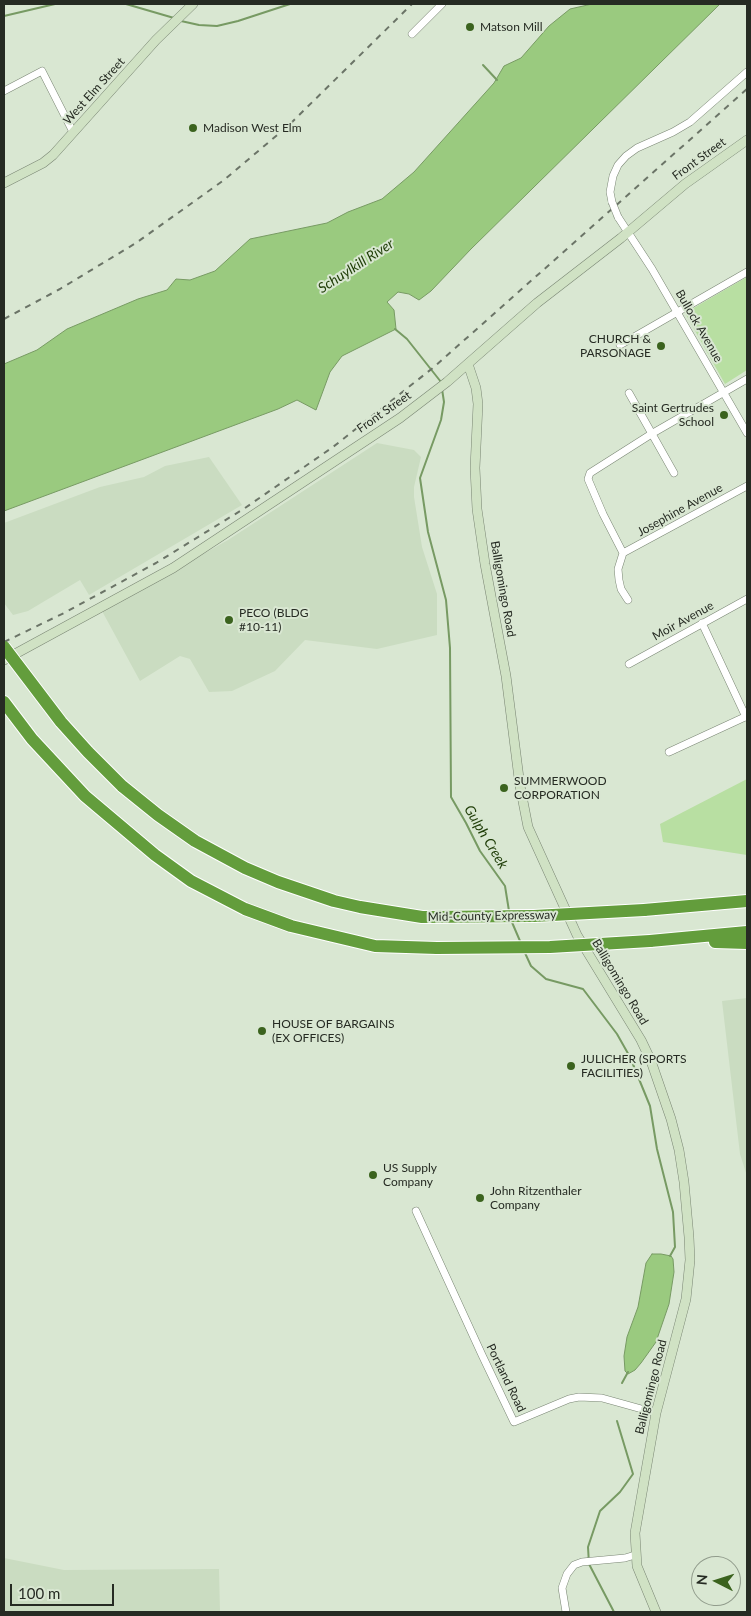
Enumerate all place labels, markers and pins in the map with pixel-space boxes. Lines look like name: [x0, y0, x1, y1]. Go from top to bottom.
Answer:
place label: Matson Mill: [480, 20, 543, 34]
marker: Matson Mill: [464, 21, 476, 33]
place label: Madison West Elm: [203, 121, 302, 135]
marker: Madison West Elm: [187, 122, 199, 134]
place label: CHURCH & PARSONAGE: [580, 332, 651, 360]
marker: CHURCH & PARSONAGE: [655, 340, 667, 352]
place label: Saint Gertrudes School: [632, 401, 714, 429]
marker: Saint Gertrudes School: [718, 409, 730, 421]
place label: PECO (BLDG #10-11): [239, 606, 308, 634]
marker: PECO (BLDG #10-11): [223, 614, 235, 626]
place label: SUMMERWOOD CORPORATION: [514, 774, 607, 802]
marker: SUMMERWOOD CORPORATION: [498, 782, 510, 794]
place label: HOUSE OF BARGAINS (EX OFFICES): [272, 1017, 395, 1045]
marker: HOUSE OF BARGAINS (EX OFFICES): [256, 1025, 268, 1037]
place label: JULICHER (SPORTS FACILITIES): [581, 1052, 686, 1080]
marker: JULICHER (SPORTS FACILITIES): [565, 1060, 577, 1072]
place label: US Supply Company: [383, 1161, 437, 1189]
marker: US Supply Company: [367, 1169, 379, 1181]
place label: John Ritzenthaler Company: [490, 1184, 581, 1212]
marker: John Ritzenthaler Company: [474, 1192, 486, 1204]

